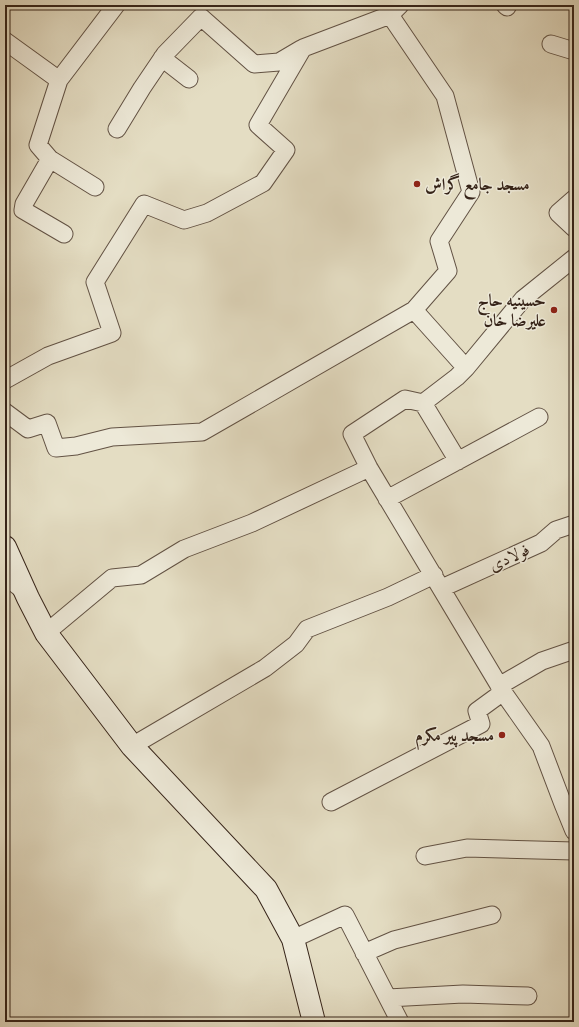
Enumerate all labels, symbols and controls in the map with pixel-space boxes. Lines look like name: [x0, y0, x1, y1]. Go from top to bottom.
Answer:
place label: مسجد جامع گراش: [425, 173, 530, 200]
marker: مسجد جامع گراش: [412, 179, 422, 189]
place label: حسینیه حاج علیرضا خان: [477, 290, 546, 334]
marker: حسینیه حاج علیرضا خان: [549, 305, 559, 315]
street label: فولادی: [486, 539, 534, 579]
place label: مسجد پیر مکرم: [415, 725, 494, 750]
marker: مسجد پیر مکرم: [497, 730, 507, 740]

